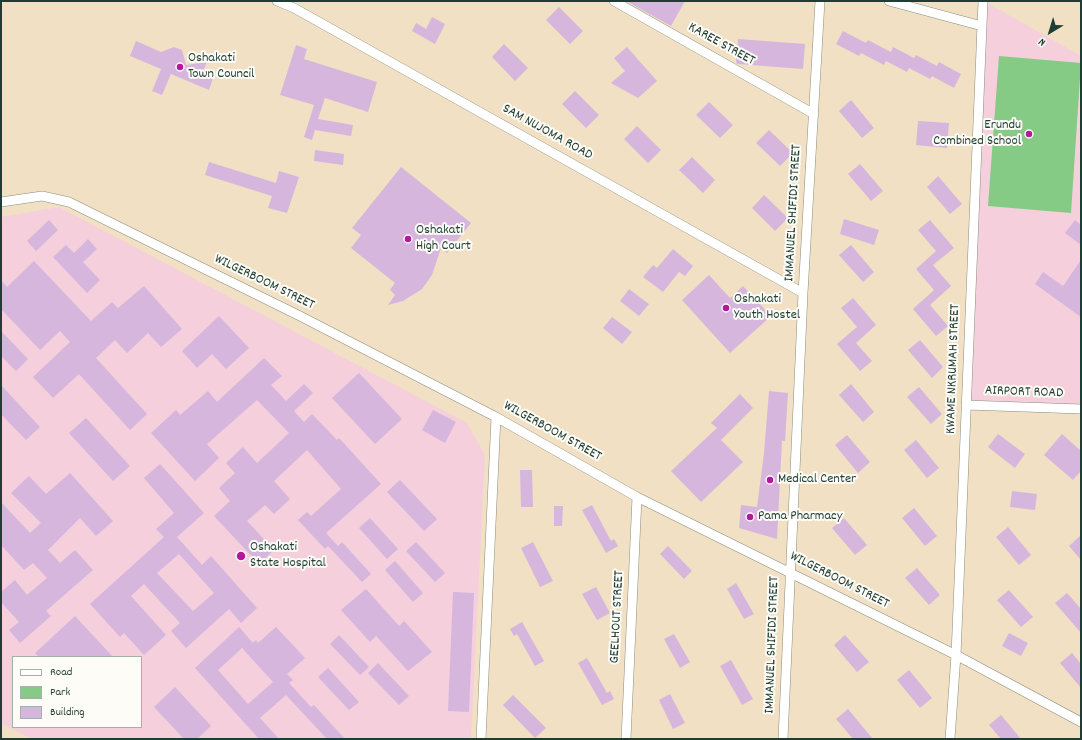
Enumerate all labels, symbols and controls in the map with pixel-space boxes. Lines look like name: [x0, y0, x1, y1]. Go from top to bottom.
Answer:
north arrow: [1030, 12, 1070, 52]
street label: KAREE STREET: [685, 20, 757, 70]
text: N: [1036, 33, 1050, 49]
place label: Oshakati Town Council: [188, 51, 254, 84]
marker: Oshakati Town Council: [175, 62, 185, 72]
street label: SAM NUJOMA ROAD: [499, 101, 595, 165]
place label: Erundu Combined School: [933, 118, 1021, 150]
marker: Erundu Combined School: [1024, 129, 1034, 139]
street label: IMMANUEL SHIFIDI STREET: [782, 144, 806, 282]
place label: Oshakati High Court: [416, 223, 471, 256]
marker: Oshakati High Court: [403, 234, 413, 244]
street label: WILGERBOOM STREET: [211, 251, 317, 315]
place label: Oshakati Youth Hostel: [734, 292, 800, 324]
marker: Oshakati Youth Hostel: [721, 303, 731, 313]
street label: KWAME NKRUMAH STREET: [943, 304, 965, 434]
street label: AIRPORT ROAD: [984, 383, 1064, 403]
street label: WILGERBOOM STREET: [500, 398, 604, 466]
place label: Medical Center: [778, 472, 856, 488]
marker: Medical Center: [765, 475, 775, 485]
place label: Pama Pharmacy: [758, 509, 842, 525]
marker: Pama Pharmacy: [745, 512, 755, 522]
place label: Oshakati State Hospital: [250, 540, 326, 572]
street label: WILGERBOOM STREET: [786, 549, 892, 613]
marker: Oshakati State Hospital: [235, 550, 247, 562]
street label: GEELHOUT STREET: [607, 570, 629, 664]
street label: IMMANUEL SHIFIDI STREET: [762, 576, 784, 714]
legend: [12, 656, 142, 728]
text: Road: [50, 664, 72, 681]
text: Park: [50, 684, 70, 701]
text: Building: [50, 704, 85, 721]

